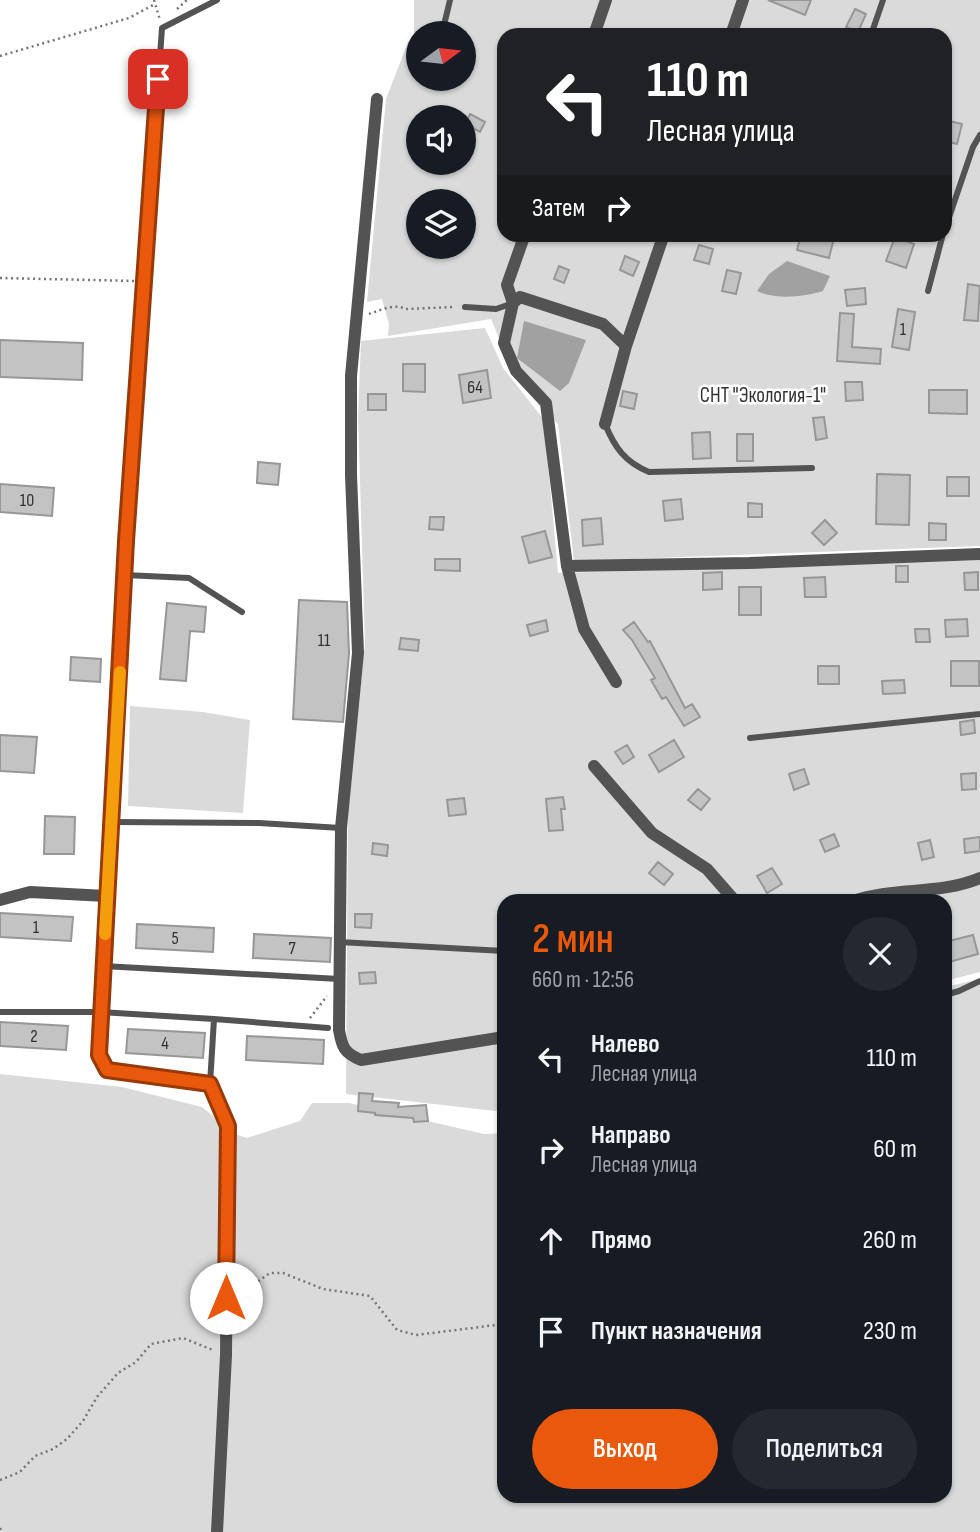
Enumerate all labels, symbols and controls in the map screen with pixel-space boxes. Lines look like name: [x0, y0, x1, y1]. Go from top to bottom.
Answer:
north arrow: [406, 21, 476, 91]
map controls: [406, 21, 476, 259]
pin: [128, 49, 188, 109]
text: 110 m: [647, 52, 749, 111]
icon: left: [532, 56, 623, 147]
icon: arrive: [139, 60, 177, 98]
button: sound: [406, 105, 476, 175]
text: Лесная улица: [647, 112, 795, 151]
button: layers: [406, 189, 476, 259]
icon: right: [599, 189, 637, 227]
text: Затем: [532, 193, 585, 224]
house number: 1: [900, 319, 907, 340]
house number: 64: [467, 377, 483, 398]
park label: СНТ "Экология-1": [700, 383, 826, 408]
house number: 10: [20, 490, 34, 511]
house number: 11: [318, 630, 331, 651]
text: 2 мин: [532, 914, 614, 965]
house number: 1: [33, 917, 40, 938]
button: close: [843, 917, 917, 991]
house number: 5: [171, 928, 179, 949]
house number: 7: [288, 938, 296, 959]
text: 660 m · 12:56: [532, 966, 634, 994]
house number: 2: [30, 1026, 38, 1047]
text: Налево: [591, 1029, 660, 1060]
house number: 4: [161, 1033, 169, 1054]
icon: left: [532, 1040, 570, 1078]
text: 110 m: [866, 1043, 917, 1074]
text: Лесная улица: [591, 1060, 697, 1088]
text: Направо: [591, 1120, 670, 1151]
icon: right: [532, 1131, 570, 1169]
text: 60 m: [873, 1134, 917, 1165]
text: Лесная улица: [591, 1151, 697, 1179]
icon: ahead: [532, 1222, 570, 1260]
text: Прямо: [591, 1225, 652, 1256]
text: 260 m: [862, 1225, 917, 1256]
position arrow: [189, 1261, 263, 1335]
icon: arrive: [532, 1313, 570, 1351]
text: Пункт назначения: [591, 1316, 762, 1347]
text: 230 m: [863, 1316, 917, 1347]
button: Выход: [532, 1409, 718, 1489]
button: Поделиться: [732, 1409, 917, 1489]

